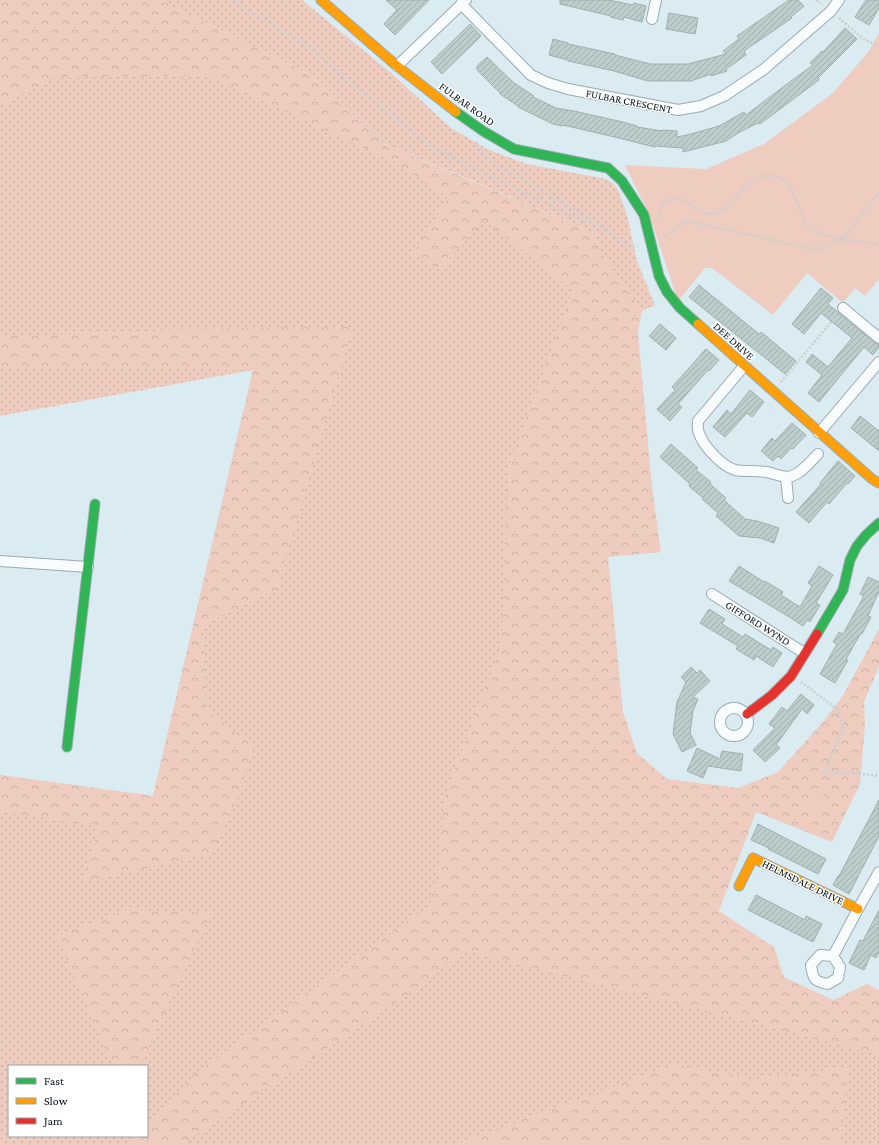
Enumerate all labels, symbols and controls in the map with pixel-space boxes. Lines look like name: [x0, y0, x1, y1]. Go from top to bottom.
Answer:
street label: FULBAR ROAD: [437, 80, 497, 128]
street label: FULBAR CRESCENT: [585, 87, 673, 115]
street label: DEE DRIVE: [711, 320, 757, 362]
street label: GIFFORD WYND: [723, 598, 793, 648]
street label: HELMSDALE DRIVE: [760, 857, 846, 907]
legend: [8, 1065, 148, 1137]
text: Fast: [44, 1074, 65, 1088]
text: Slow: [44, 1094, 68, 1108]
text: Jam: [43, 1114, 63, 1128]

